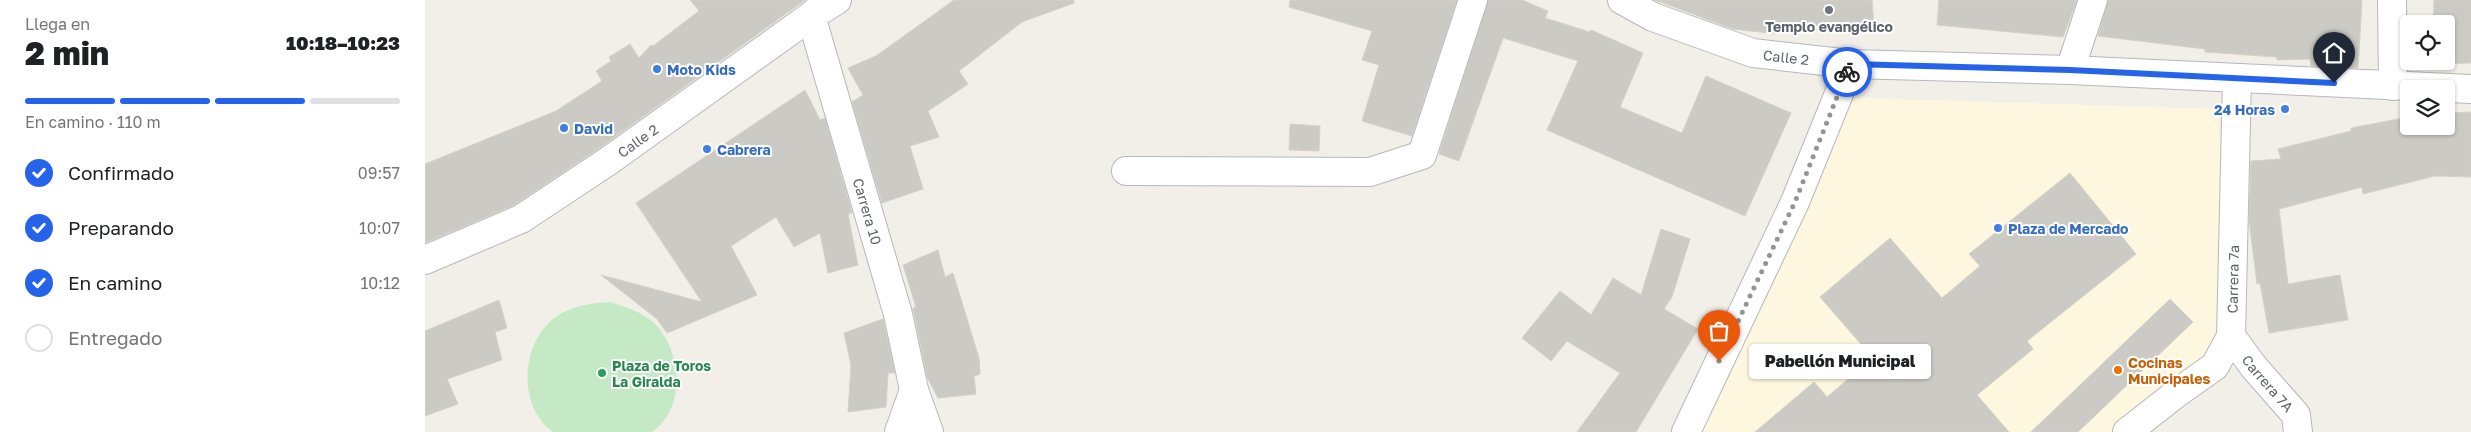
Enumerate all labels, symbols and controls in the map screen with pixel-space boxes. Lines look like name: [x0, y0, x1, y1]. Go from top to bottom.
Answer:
marker: Templo evangélico: [1823, 4, 1835, 16]
text: Llega en: [25, 14, 90, 34]
map controls: [2400, 15, 2455, 135]
button: locate: [2400, 15, 2455, 70]
place label: Templo evangélico: [1765, 18, 1893, 35]
text: 10:18–10:23: [286, 31, 400, 54]
pin: [2313, 32, 2355, 83]
text: 2 min: [25, 34, 109, 72]
icon: home: [2320, 39, 2348, 67]
street label: Calle 2: [1762, 46, 1810, 68]
courier: [1822, 47, 1872, 97]
icon: bike: [1833, 58, 1861, 86]
place label: Moto Kids: [667, 61, 736, 78]
marker: Moto Kids: [651, 63, 663, 75]
button: layers: [2400, 80, 2455, 135]
place label: 24 Horas: [2214, 101, 2275, 118]
marker: 24 Horas: [2279, 103, 2291, 115]
text: En camino · 110 m: [25, 112, 161, 132]
place label: David: [574, 120, 613, 137]
street label: Calle 2: [614, 120, 661, 161]
marker: David: [558, 122, 570, 134]
place label: Cabrera: [717, 141, 771, 158]
marker: Cabrera: [701, 143, 713, 155]
icon: check: [25, 159, 53, 187]
text: Confirmado: [68, 161, 174, 184]
text: 09:57: [358, 163, 400, 183]
street label: Carrera 10: [850, 176, 886, 246]
icon: check: [25, 214, 53, 242]
text: Preparando: [68, 216, 174, 239]
text: 10:07: [359, 218, 400, 238]
place label: Plaza de Mercado: [2008, 220, 2128, 237]
marker: Plaza de Mercado: [1992, 222, 2004, 234]
street label: Carrera 7a: [2223, 245, 2242, 313]
icon: check: [25, 269, 53, 297]
text: En camino: [68, 271, 162, 294]
text: 10:12: [360, 273, 400, 293]
pin: [1698, 310, 1740, 361]
icon: bag: [1705, 317, 1733, 345]
text: Entregado: [68, 326, 162, 349]
callout: Pabellón Municipal: [1749, 344, 1931, 378]
text: Pabellón Municipal: [1765, 351, 1915, 371]
street label: Carrera 7A: [2239, 351, 2298, 415]
place label: Cocinas Municipales: [2128, 354, 2211, 387]
place label: Plaza de Toros La Giralda: [612, 357, 711, 390]
marker: Cocinas Municipales: [2112, 364, 2124, 376]
marker: Plaza de Toros La Giralda: [596, 367, 608, 379]

